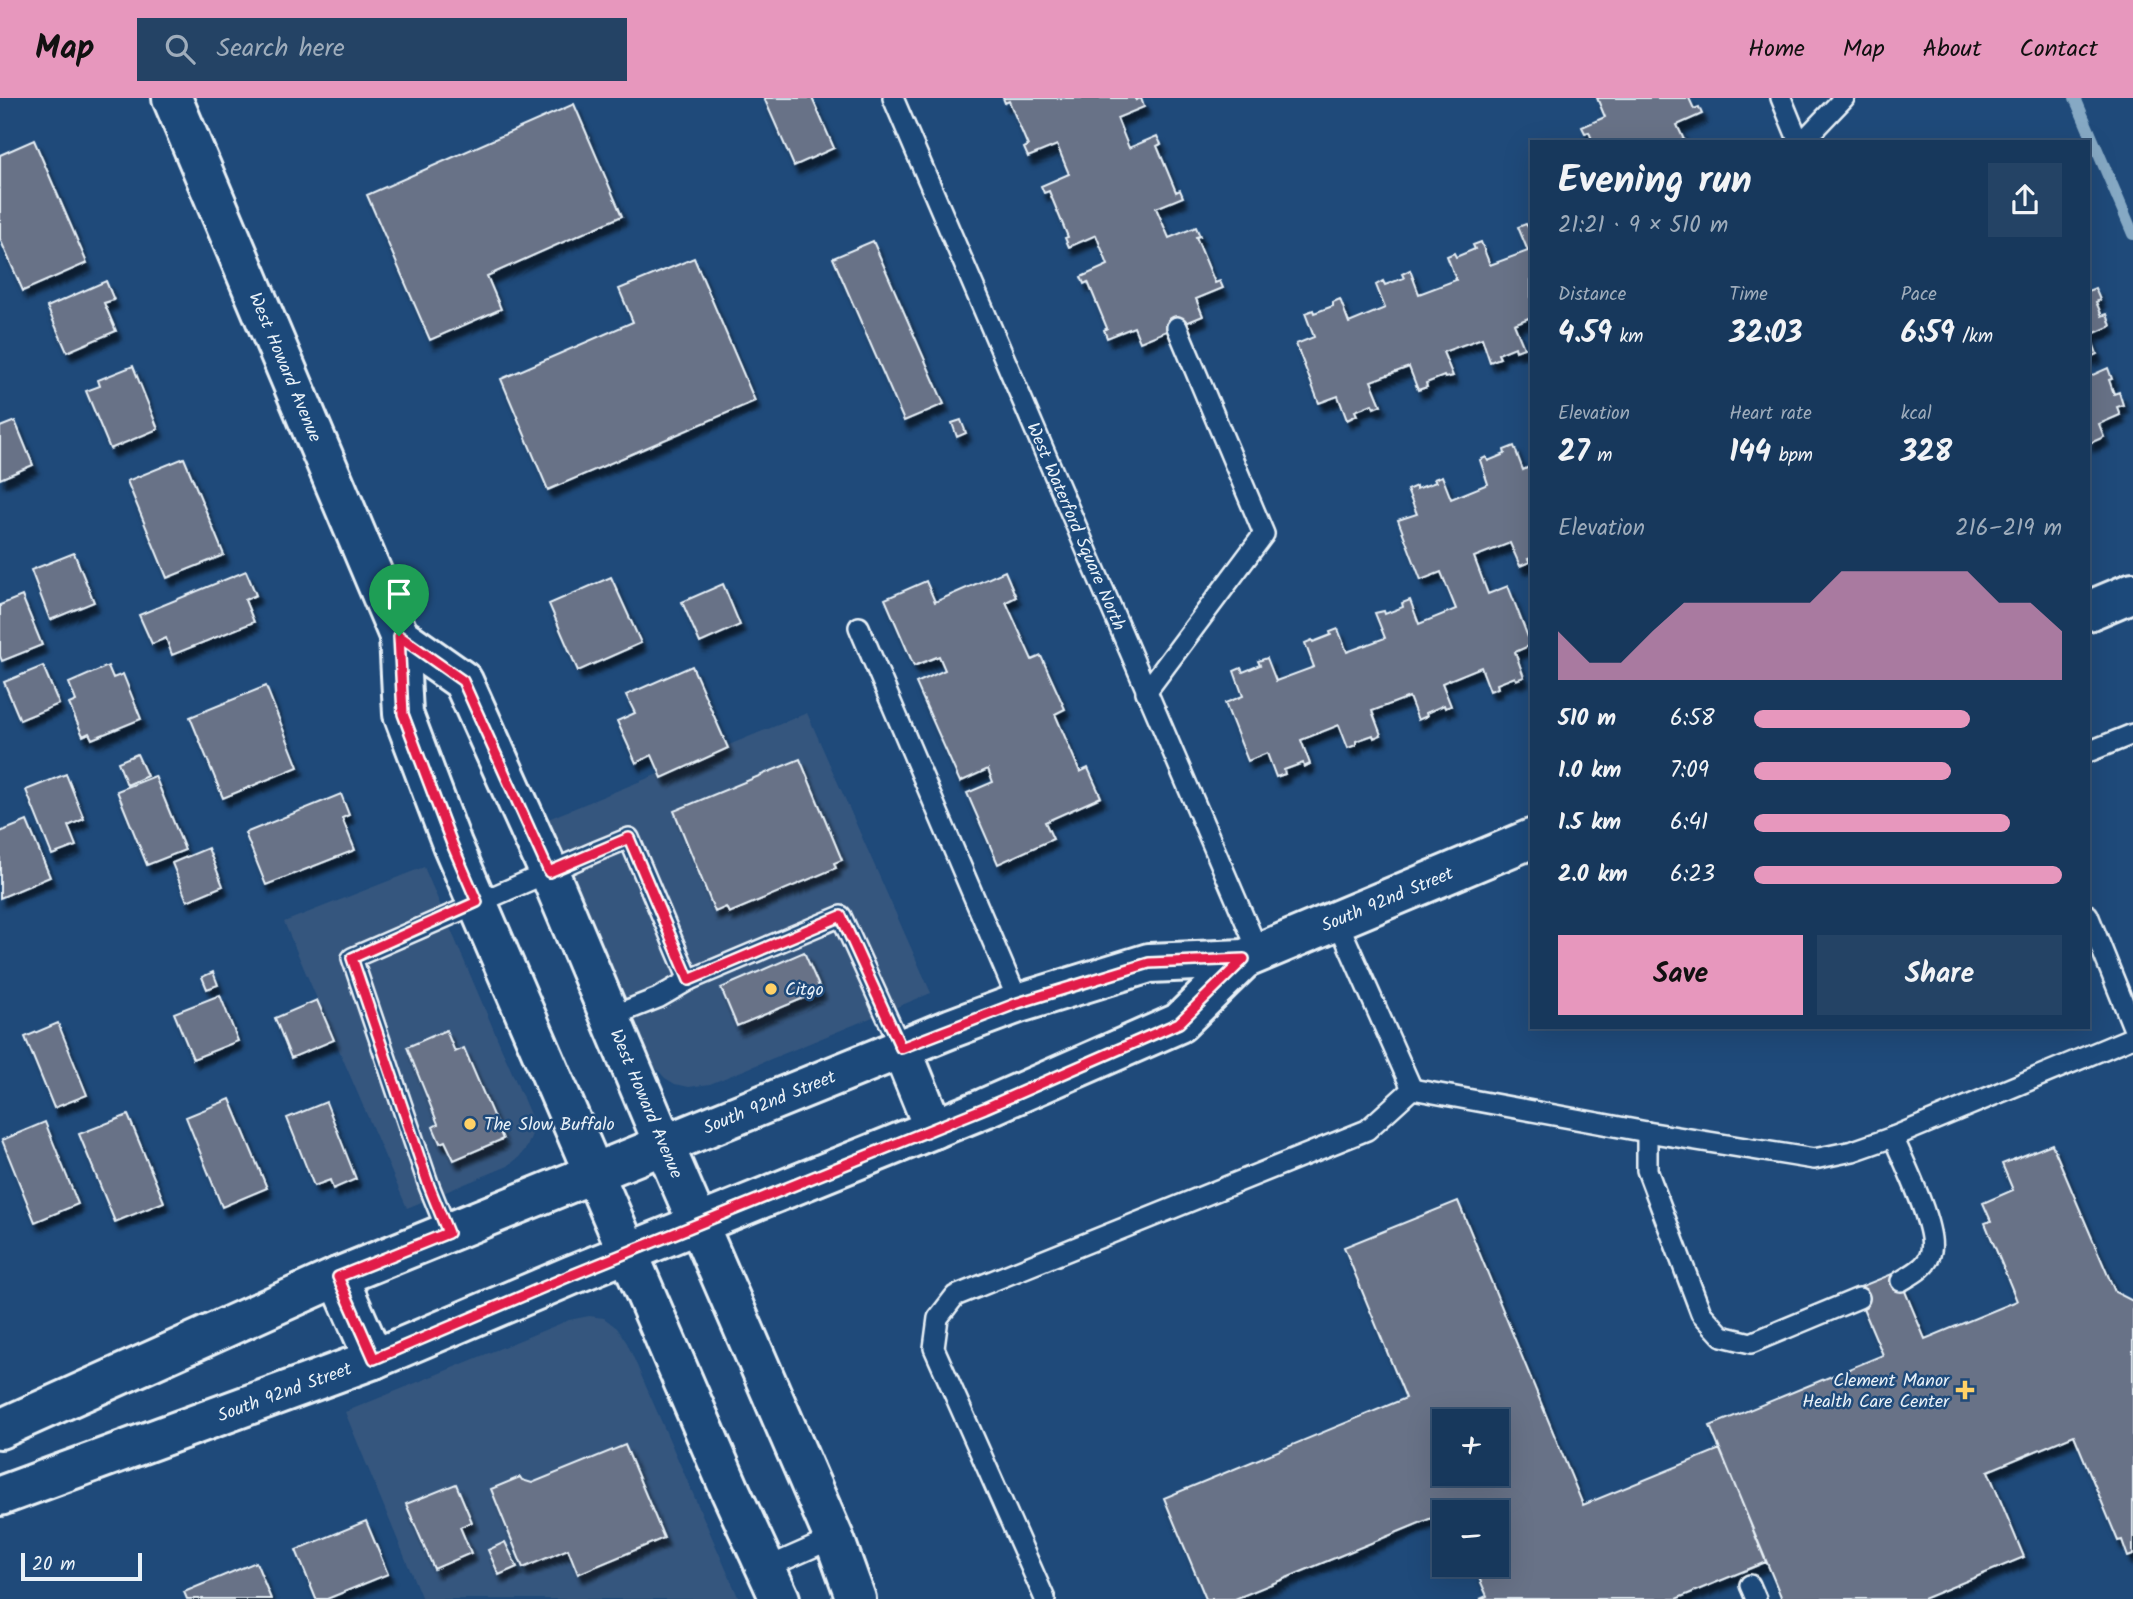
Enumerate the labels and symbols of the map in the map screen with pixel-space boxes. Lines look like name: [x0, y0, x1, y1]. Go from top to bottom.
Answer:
street label: West Howard Avenue: [240, 288, 329, 447]
street label: West Waterford Square North: [1018, 418, 1132, 636]
pin: [369, 564, 429, 636]
street label: South 92nd Street: [1317, 860, 1459, 941]
place label: Citgo: [785, 976, 824, 1005]
marker: Citgo: [763, 981, 779, 997]
street label: West Howard Avenue: [601, 1025, 690, 1184]
street label: South 92nd Street: [699, 1063, 842, 1143]
place label: The Slow Buffalo: [484, 1111, 615, 1140]
marker: The Slow Buffalo: [462, 1116, 478, 1132]
street label: South 92nd Street: [214, 1355, 357, 1431]
place label: Clement Manor Health Care Center: [1802, 1367, 1950, 1417]
marker: Clement Manor Health Care Center: [1955, 1380, 1975, 1400]
scale bar: [21, 1550, 142, 1582]

